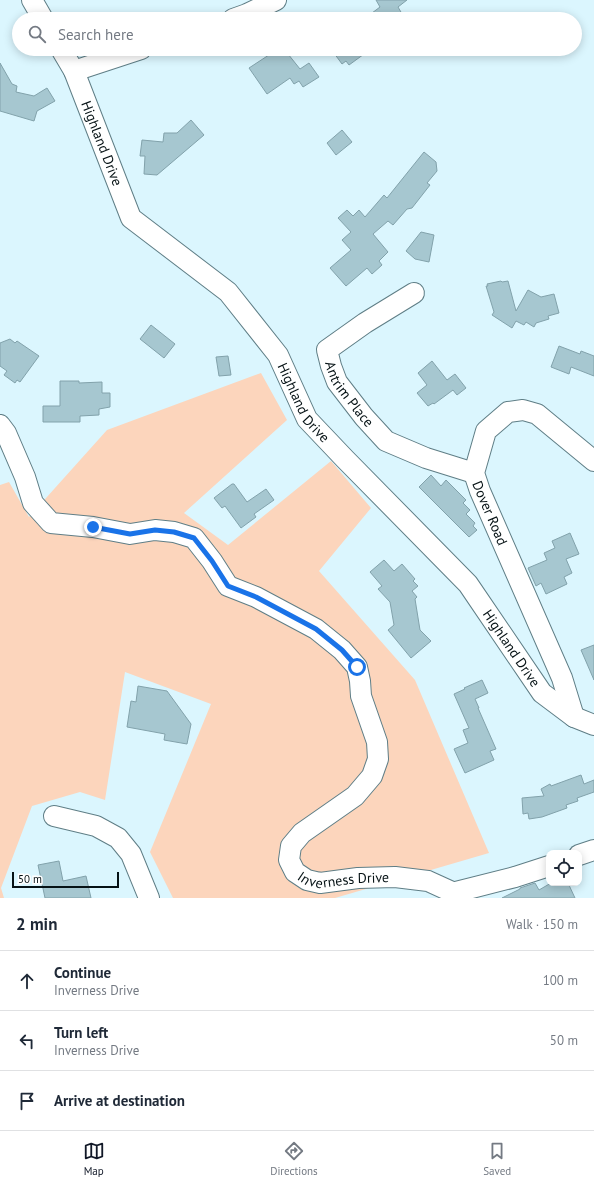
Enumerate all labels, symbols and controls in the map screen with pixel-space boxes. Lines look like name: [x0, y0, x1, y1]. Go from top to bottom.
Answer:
search box: [12, 12, 582, 56]
icon: search: [26, 23, 48, 45]
text: Search here: [58, 25, 134, 44]
street label: Highland Drive: [77, 98, 127, 188]
street label: Antrim Place: [321, 359, 378, 431]
street label: Highland Drive: [274, 360, 333, 446]
street label: Dover Road: [468, 478, 512, 548]
route end: [84, 518, 102, 536]
street label: Highland Drive: [479, 606, 544, 690]
route start: [348, 658, 366, 676]
map controls: [546, 850, 582, 886]
button: locate: [546, 850, 582, 886]
street label: Inverness Drive: [294, 867, 389, 892]
scale bar: [12, 870, 119, 889]
text: 50 m: [18, 872, 42, 886]
text: 2 min: [16, 913, 57, 935]
text: Walk · 150 m: [506, 916, 578, 933]
text: Continue: [54, 963, 111, 982]
icon: ahead: [16, 970, 38, 992]
text: 100 m: [543, 972, 578, 989]
text: Inverness Drive: [54, 982, 139, 999]
text: Turn left: [54, 1023, 108, 1042]
icon: left: [16, 1030, 38, 1052]
text: 50 m: [550, 1032, 578, 1049]
text: Inverness Drive: [54, 1042, 139, 1059]
icon: arrive: [16, 1090, 38, 1112]
text: Arrive at destination: [54, 1091, 185, 1110]
tab: Map: [83, 1140, 105, 1178]
tab: Directions: [270, 1140, 318, 1178]
tab: Saved: [483, 1140, 511, 1178]

